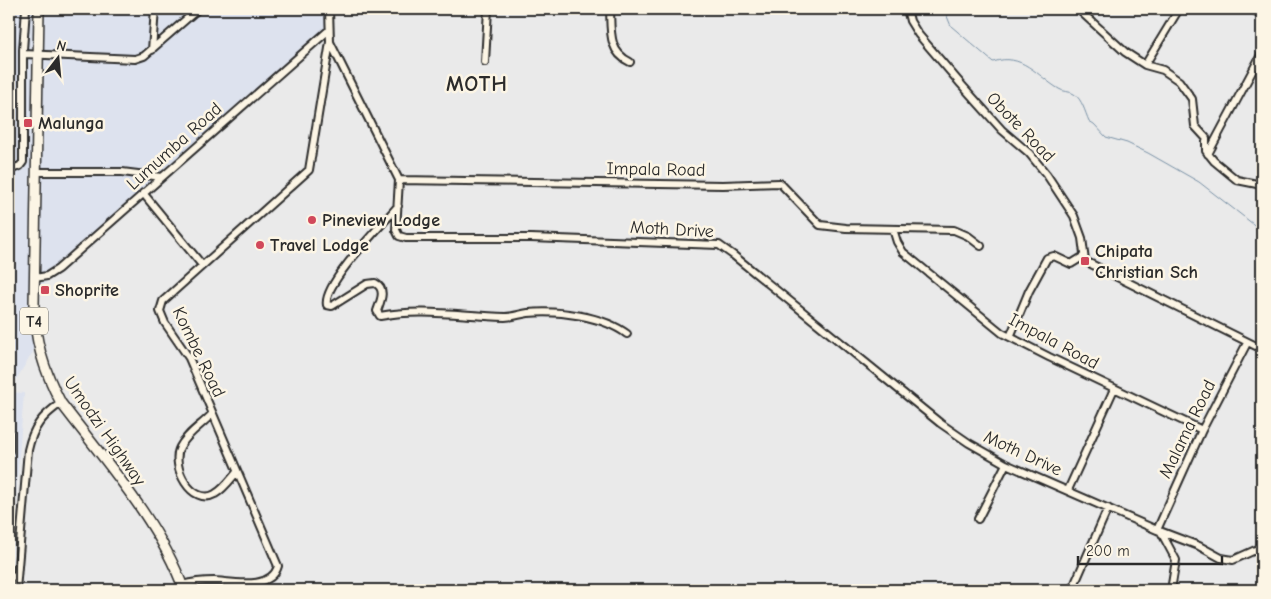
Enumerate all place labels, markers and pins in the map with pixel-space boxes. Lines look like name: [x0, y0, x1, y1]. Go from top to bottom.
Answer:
place label: Malunga: [38, 113, 104, 134]
marker: Malunga: [22, 117, 34, 129]
place label: Pineview Lodge: [322, 210, 440, 231]
marker: Pineview Lodge: [306, 214, 318, 226]
place label: Travel Lodge: [270, 235, 369, 256]
marker: Travel Lodge: [254, 239, 266, 251]
place label: Chipata Christian Sch: [1095, 241, 1198, 283]
marker: Chipata Christian Sch: [1079, 255, 1091, 267]
place label: Shoprite: [55, 280, 119, 301]
marker: Shoprite: [39, 284, 51, 296]

